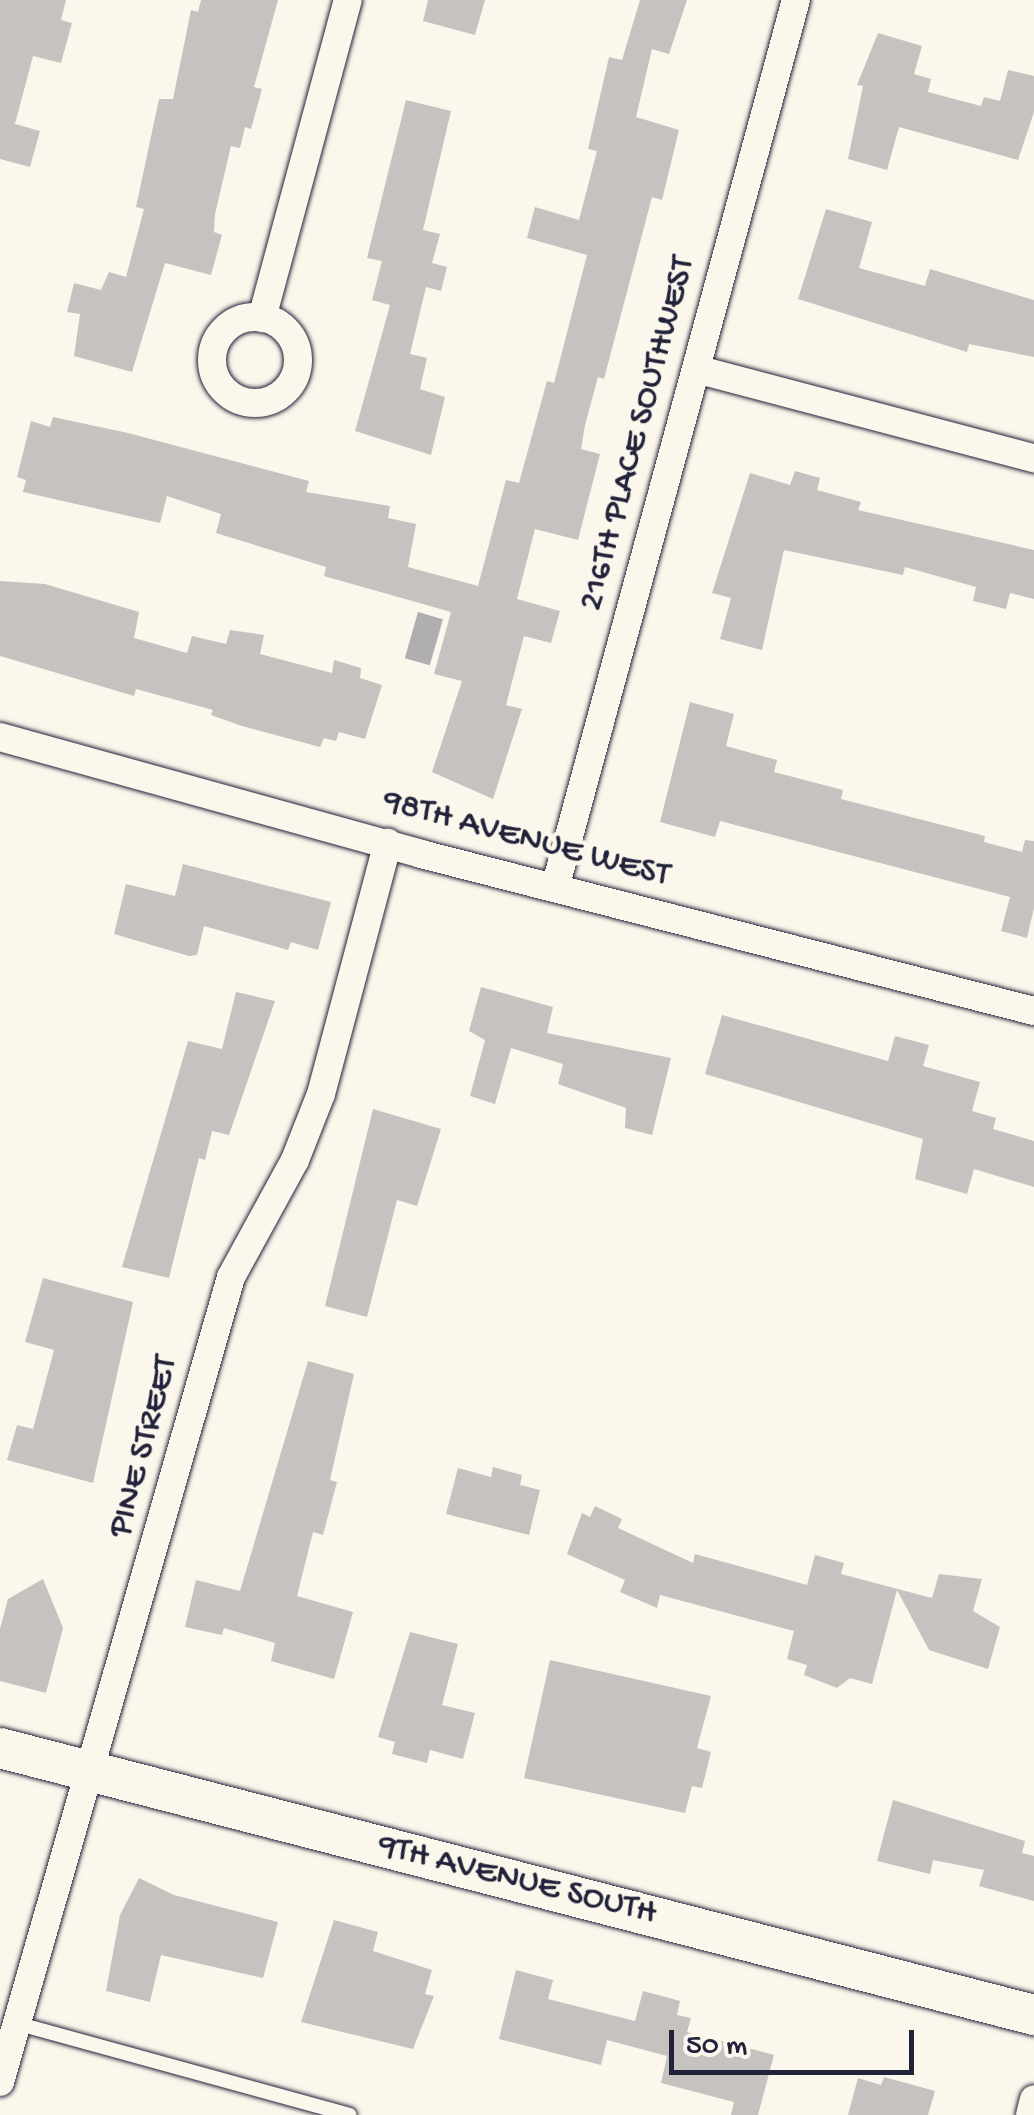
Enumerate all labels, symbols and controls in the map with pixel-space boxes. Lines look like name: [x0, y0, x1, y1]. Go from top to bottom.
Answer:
street label: 216TH PLACE SOUTHWEST: [572, 252, 706, 616]
street label: 98TH AVENUE WEST: [378, 782, 674, 898]
street label: PINE STREET: [101, 1352, 189, 1542]
street label: 9TH AVENUE SOUTH: [374, 1826, 660, 1936]
scale bar: [674, 2010, 919, 2072]
text: 50 m: [686, 2030, 747, 2065]

